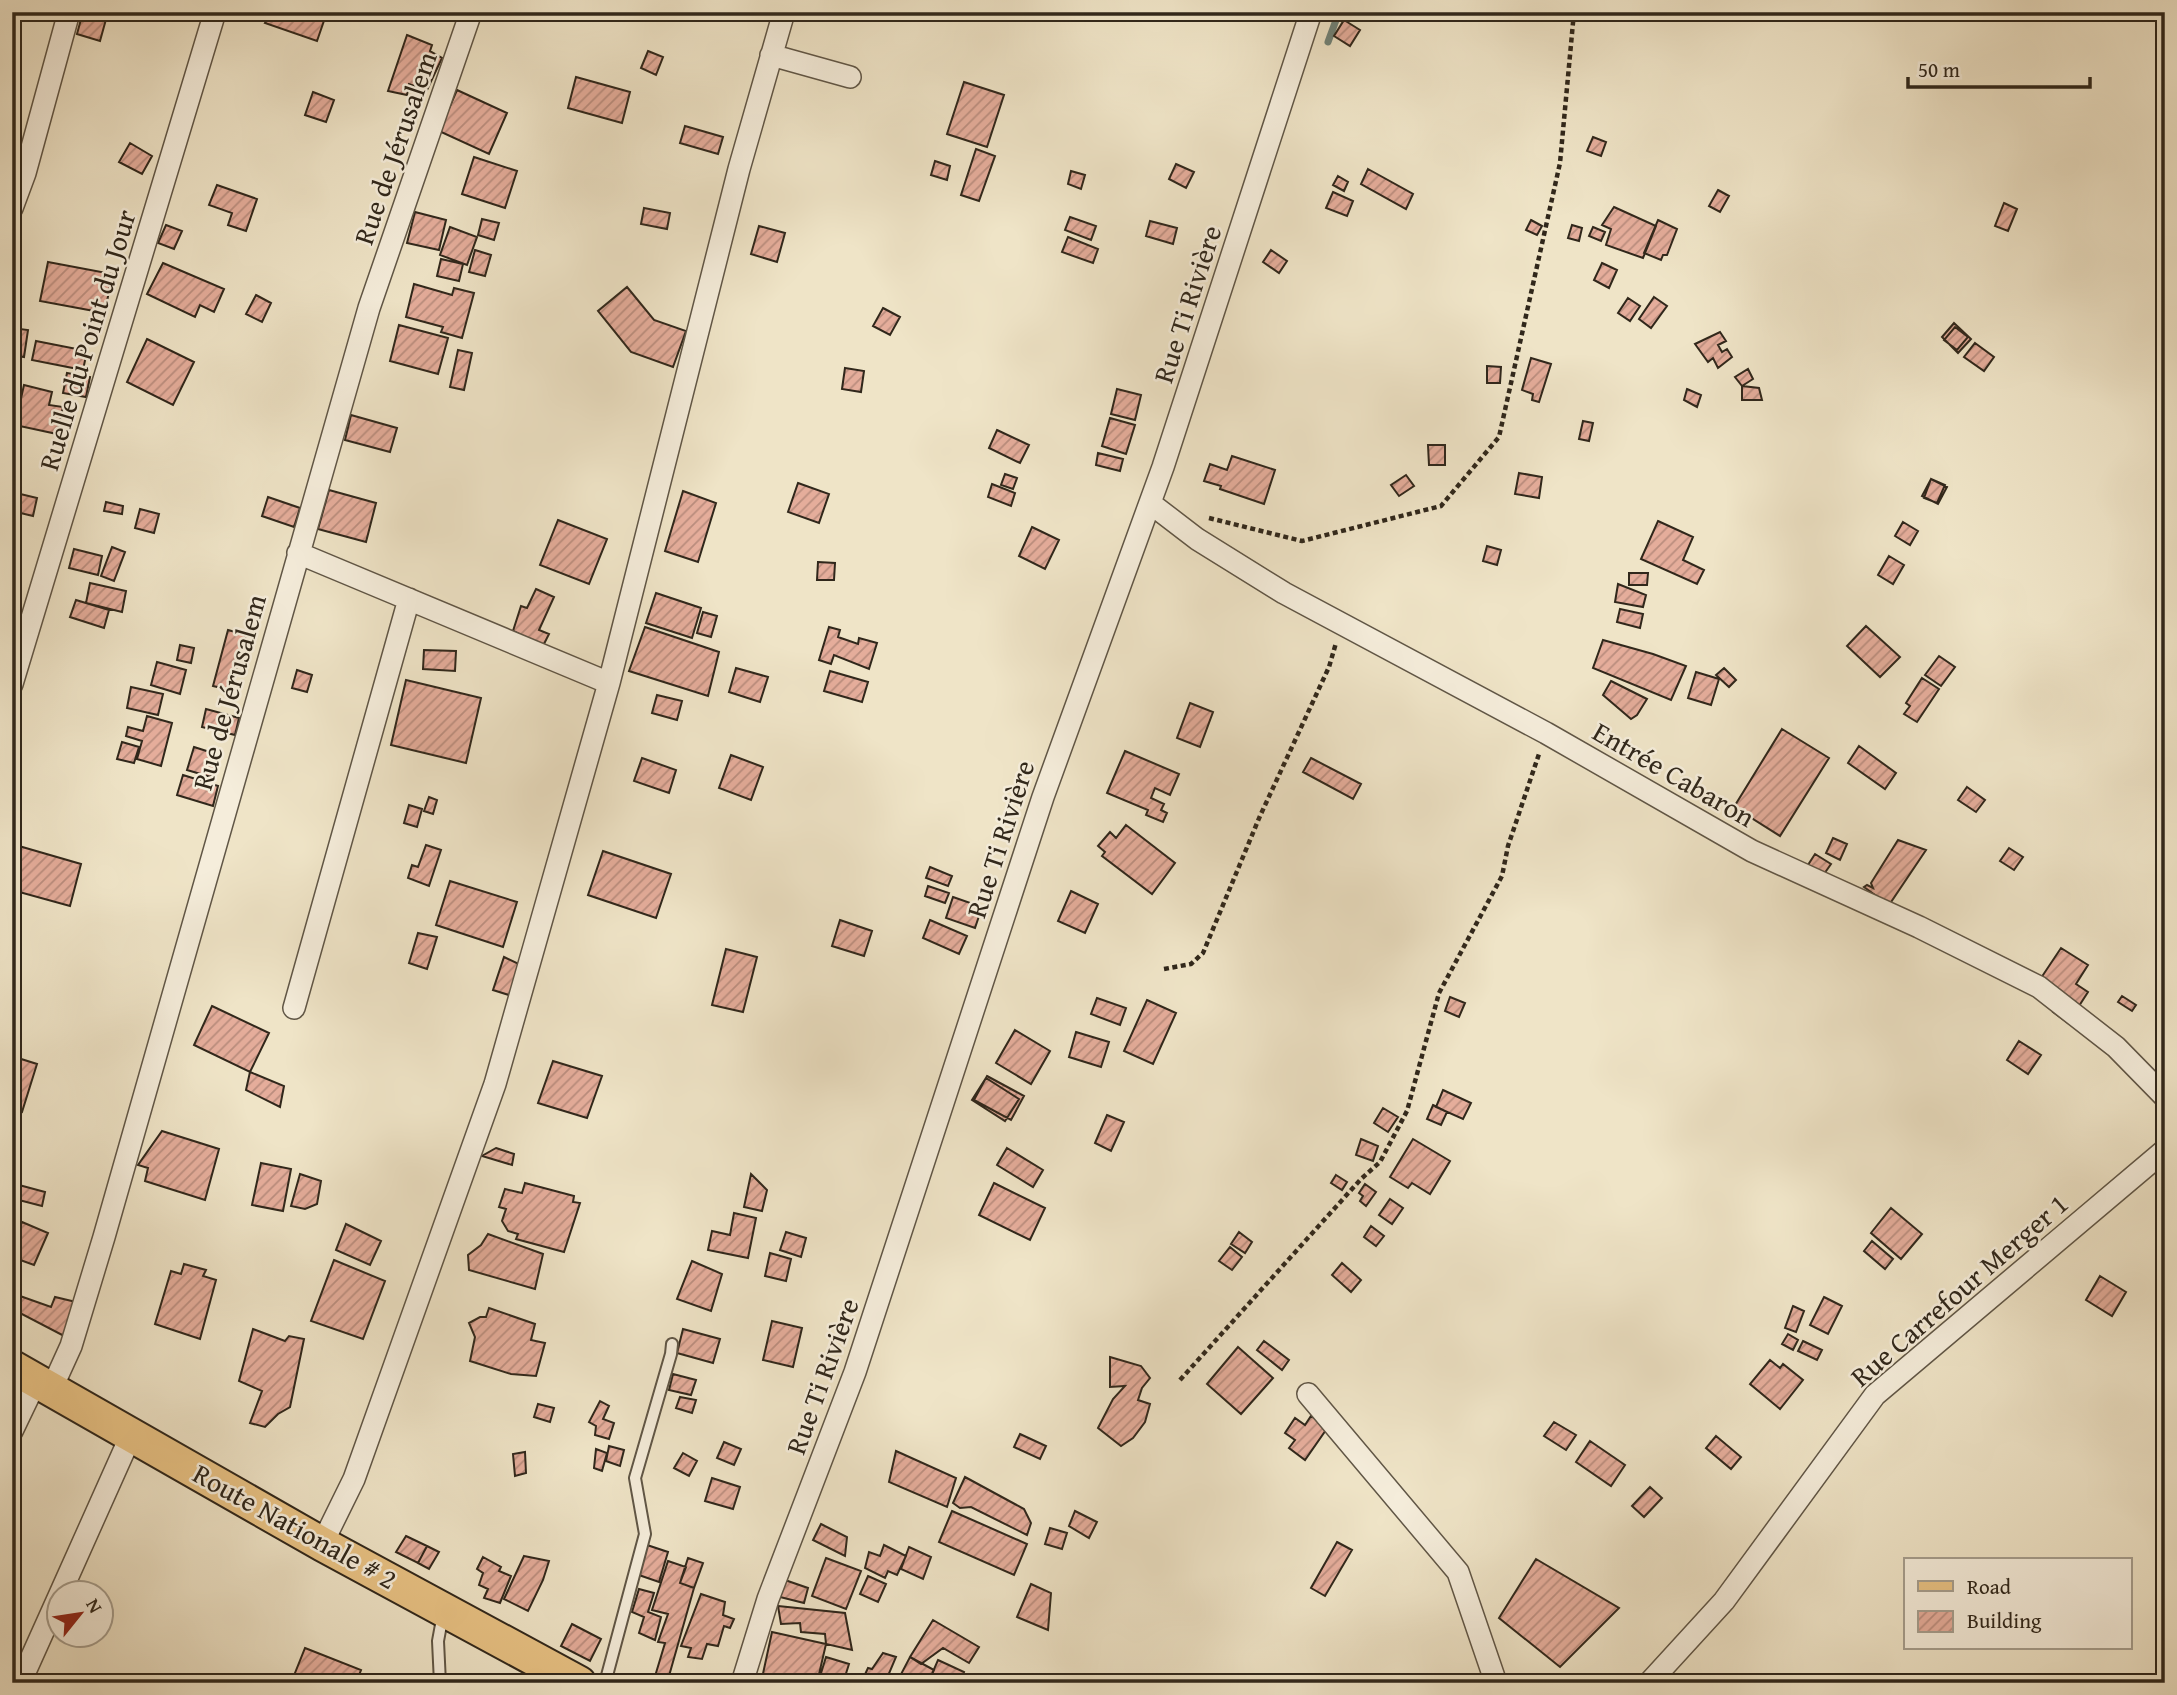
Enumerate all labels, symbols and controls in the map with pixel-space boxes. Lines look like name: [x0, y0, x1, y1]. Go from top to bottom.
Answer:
street label: Rue de Jérusalem: [342, 46, 447, 250]
scale bar: [1908, 46, 2090, 90]
text: 50 m: [1918, 54, 1960, 85]
street label: Ruelle du Point du Jour: [27, 204, 146, 475]
street label: Rue Ti Rivière: [1142, 220, 1231, 388]
street label: Rue de Jérusalem: [181, 589, 276, 794]
street label: Entrée Cabaron: [1586, 711, 1763, 837]
street label: Rue Ti Rivière: [955, 755, 1044, 923]
street label: Rue Carrefour Merger 1: [1841, 1183, 2077, 1396]
street label: Rue Ti Rivière: [774, 1292, 869, 1460]
street label: Route Nationale # 2: [186, 1452, 405, 1599]
legend: [1904, 1558, 2132, 1650]
text: Road: [1967, 1571, 2012, 1602]
north arrow: [46, 1580, 116, 1650]
text: N: [79, 1593, 110, 1618]
text: Building: [1967, 1605, 2042, 1636]

